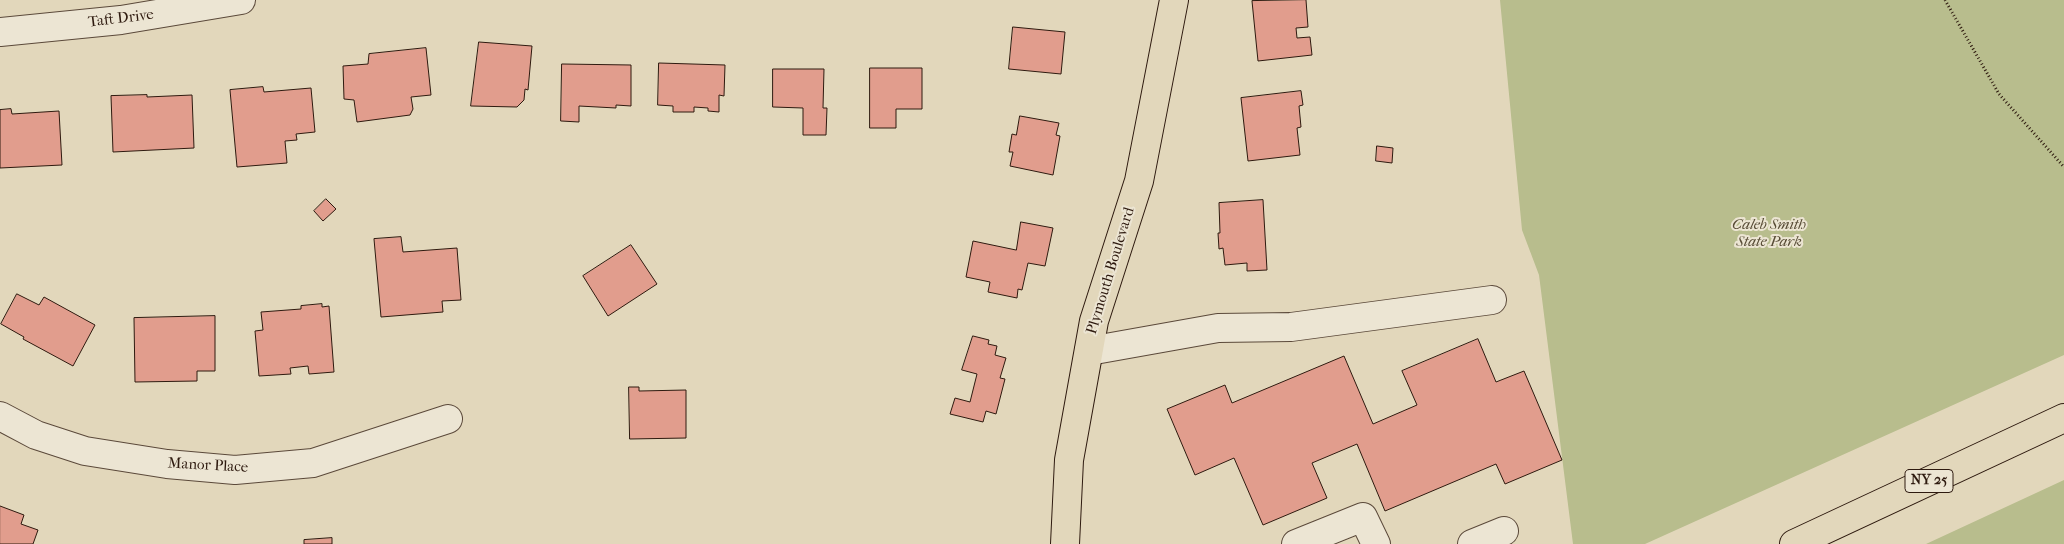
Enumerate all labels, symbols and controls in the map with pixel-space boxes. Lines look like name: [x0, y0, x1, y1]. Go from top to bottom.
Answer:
street label: Taft Drive: [87, 6, 155, 32]
street label: Plymouth Boulevard: [1083, 205, 1139, 337]
park label: Caleb Smith State Park: [1732, 216, 1806, 251]
street label: Manor Place: [167, 455, 249, 477]
road number: NY 25: [1905, 470, 1953, 492]

